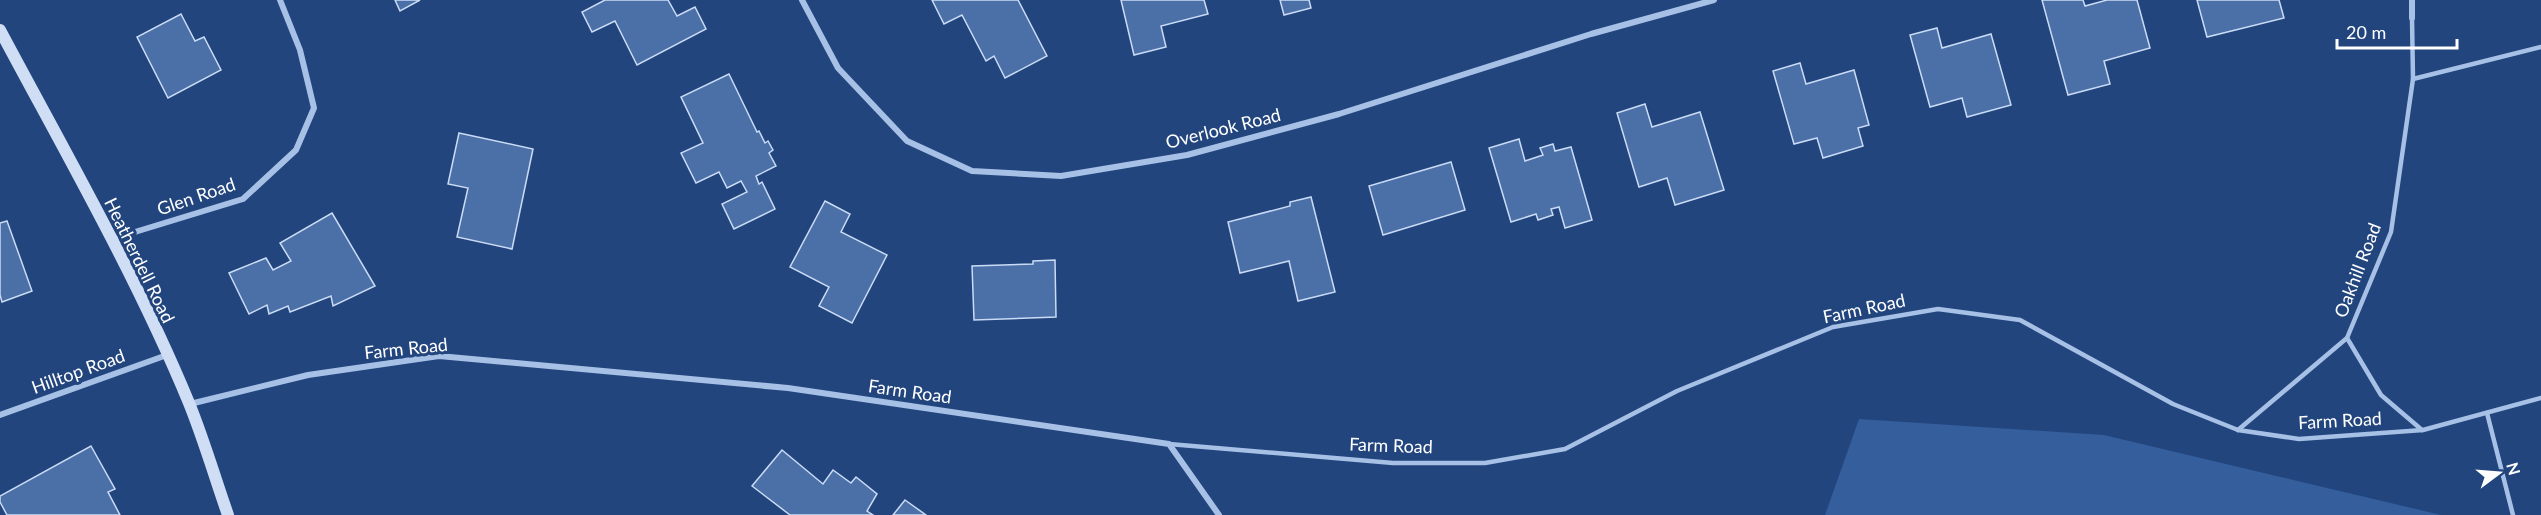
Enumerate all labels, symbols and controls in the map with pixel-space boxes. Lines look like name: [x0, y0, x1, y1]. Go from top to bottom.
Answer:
scale bar: [2337, 12, 2457, 50]
text: 20 m: [2346, 21, 2386, 43]
street label: Overlook Road: [1163, 103, 1283, 153]
street label: Glen Road: [154, 172, 238, 220]
street label: Heatherdell Road: [100, 194, 180, 326]
street label: Oakhill Road: [2329, 220, 2385, 320]
street label: Farm Road: [1821, 289, 1907, 327]
street label: Farm Road: [363, 333, 449, 363]
street label: Hilltop Road: [28, 344, 128, 398]
street label: Farm Road: [867, 374, 953, 408]
street label: Farm Road: [2298, 407, 2382, 433]
street label: Farm Road: [1349, 433, 1433, 457]
north arrow: [2469, 443, 2529, 503]
text: N: [2503, 460, 2525, 477]

